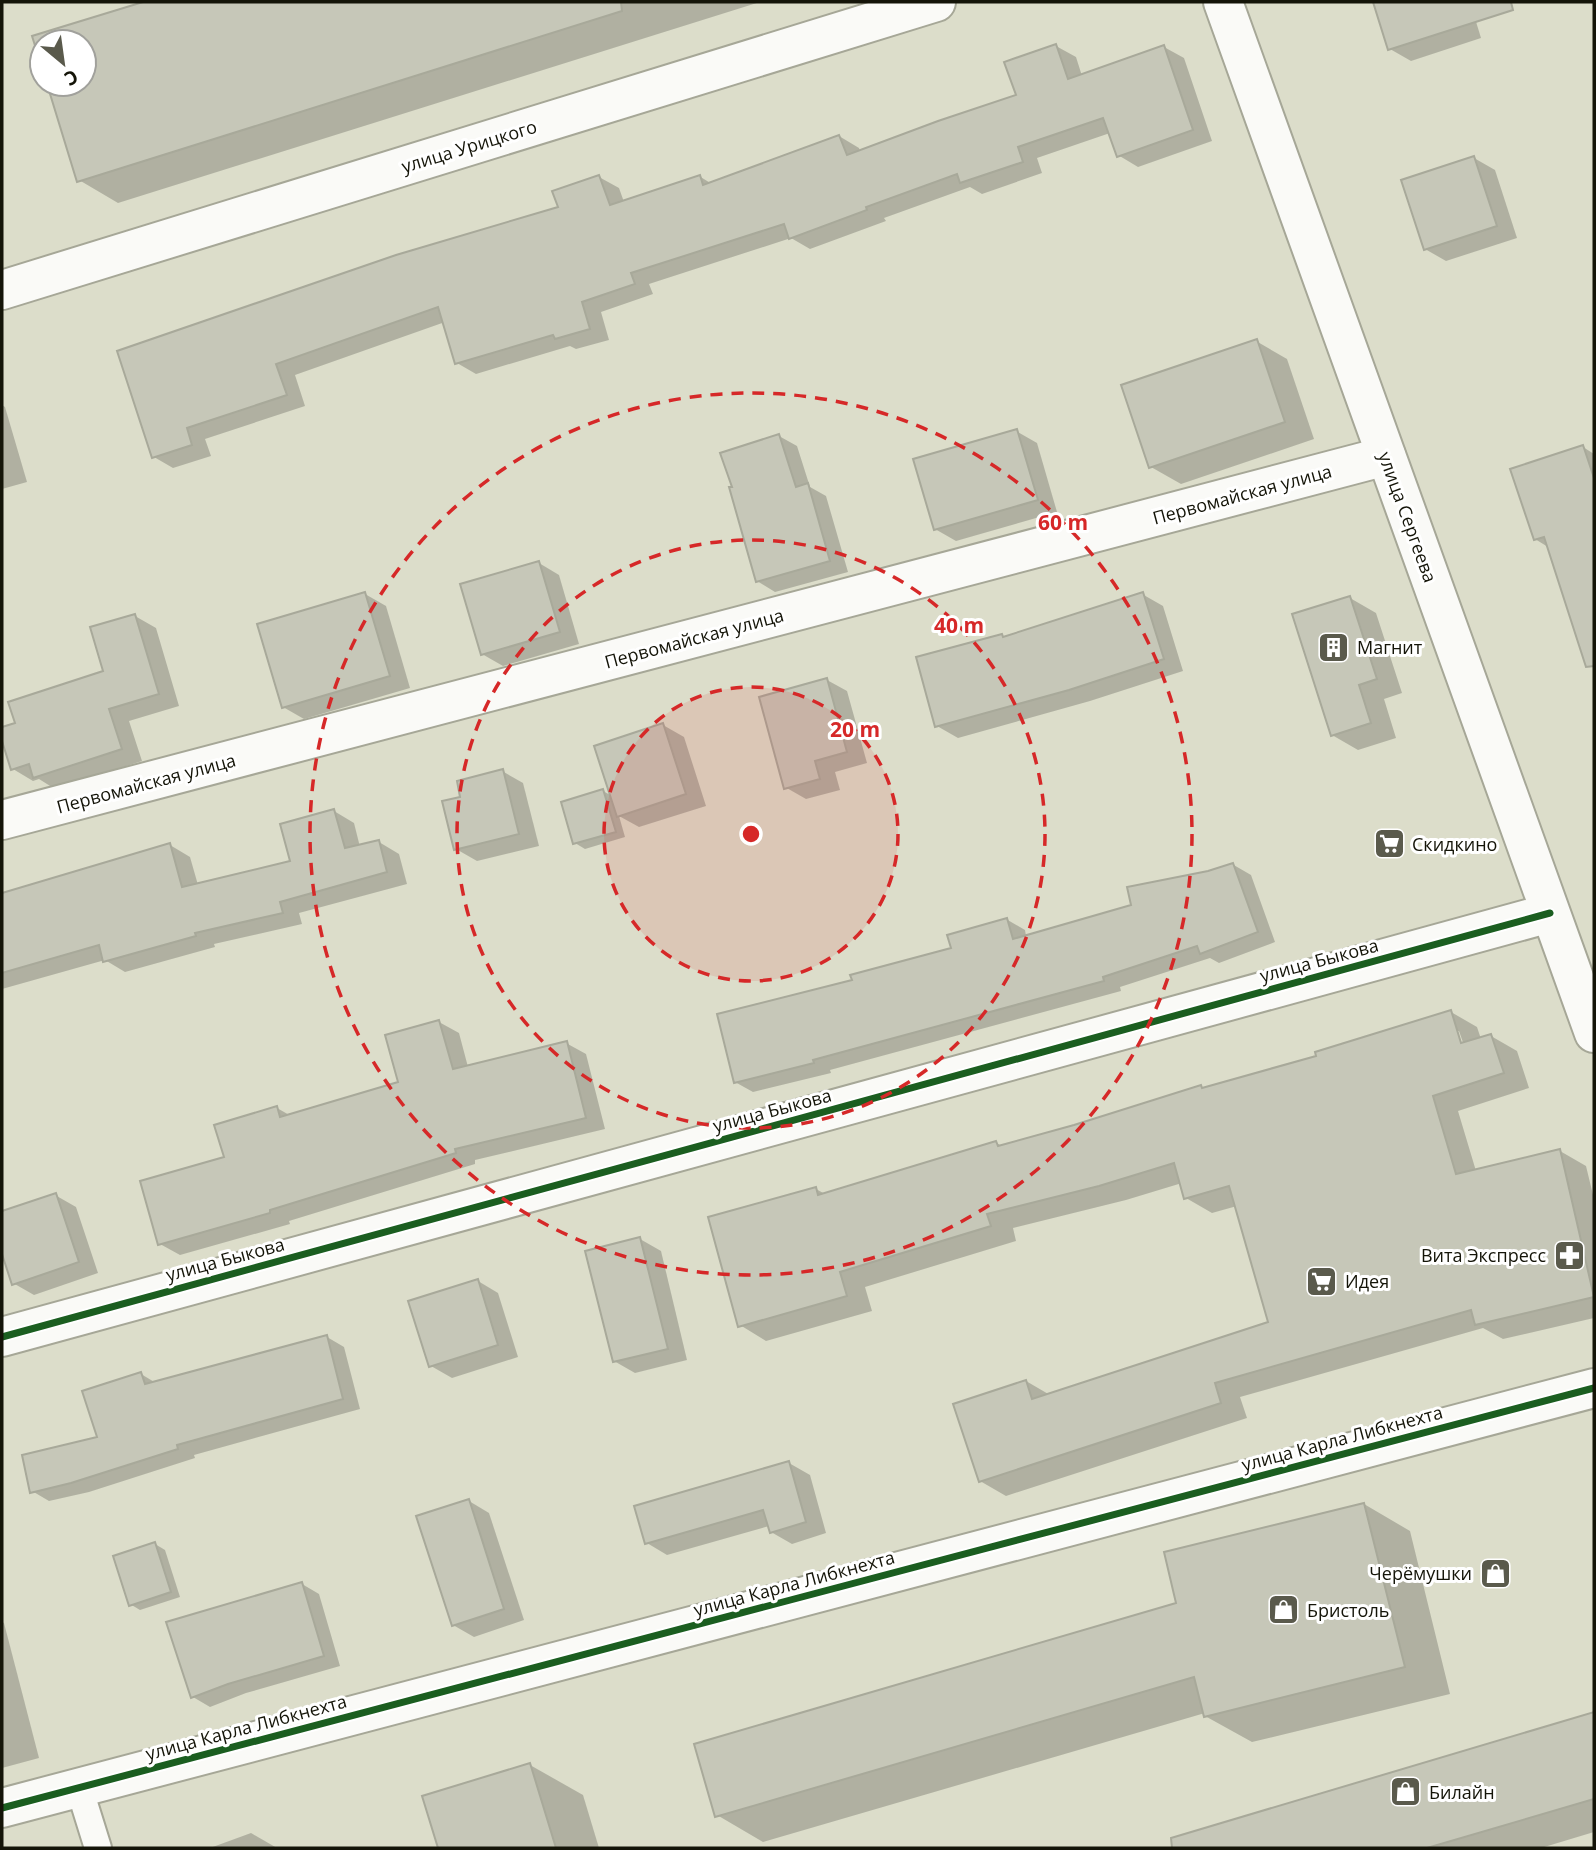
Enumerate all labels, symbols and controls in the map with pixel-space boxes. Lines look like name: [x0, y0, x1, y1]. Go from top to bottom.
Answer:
north arrow: [28, 28, 98, 98]
text: С: [60, 64, 83, 92]
street label: улица Урицкого: [398, 114, 540, 178]
street label: улица Сергеева: [1373, 448, 1443, 586]
street label: Первомайская улица: [1150, 459, 1334, 529]
text: 60 m: [1038, 508, 1088, 536]
street label: Первомайская улица: [602, 603, 786, 673]
text: 40 m: [934, 611, 984, 639]
building icon: Магнит: [1317, 630, 1351, 664]
place label: Магнит: [1357, 635, 1423, 659]
text: 20 m: [830, 715, 880, 743]
street label: Первомайская улица: [54, 748, 238, 818]
centre of rings: [739, 822, 763, 846]
supermarket icon: Скидкино: [1372, 827, 1406, 861]
place label: Скидкино: [1412, 832, 1497, 856]
street label: улица Быкова: [1257, 933, 1381, 987]
street label: улица Быкова: [710, 1083, 834, 1137]
street label: улица Быкова: [163, 1232, 287, 1286]
pharmacy icon: Вита Экспресс: [1552, 1238, 1586, 1272]
place label: Вита Экспресс: [1421, 1243, 1546, 1267]
supermarket icon: Идея: [1305, 1264, 1339, 1298]
place label: Идея: [1345, 1269, 1389, 1293]
street label: улица Карла Либкнехта: [1239, 1400, 1445, 1476]
street label: улица Карла Либкнехта: [691, 1545, 897, 1621]
shop icon: Черёмушки: [1478, 1556, 1512, 1590]
place label: Черёмушки: [1369, 1561, 1472, 1585]
shop icon: Бристоль: [1267, 1593, 1301, 1627]
place label: Бристоль: [1307, 1598, 1389, 1622]
street label: улица Карла Либкнехта: [143, 1689, 349, 1765]
shop icon: Билайн: [1389, 1775, 1423, 1809]
place label: Билайн: [1429, 1780, 1495, 1804]

